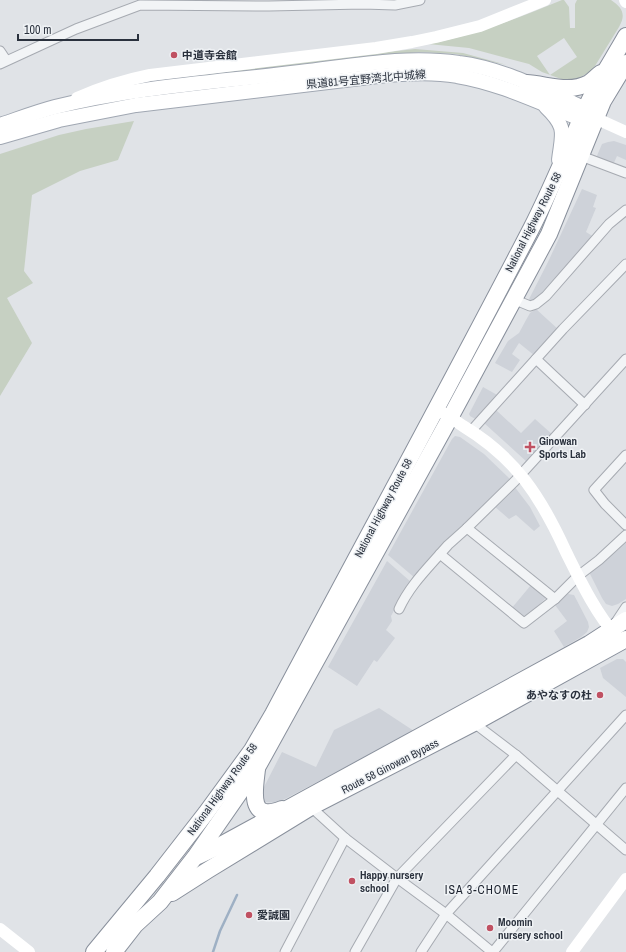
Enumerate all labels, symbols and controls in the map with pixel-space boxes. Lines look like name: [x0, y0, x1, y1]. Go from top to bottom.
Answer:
scale bar: [18, 16, 138, 42]
text: 100 m: [24, 22, 51, 38]
place label: 中道寺会館: [182, 48, 237, 62]
marker: 中道寺会館: [169, 50, 179, 60]
street label: 県道81号宜野湾北中城線: [306, 67, 426, 91]
street label: National Highway Route 58: [502, 170, 564, 274]
place label: Ginowan Sports Lab: [539, 434, 587, 461]
marker: Ginowan Sports Lab: [524, 441, 536, 453]
street label: National Highway Route 58: [351, 456, 415, 560]
place label: あやなすの杜: [526, 688, 592, 702]
marker: あやなすの杜: [595, 690, 605, 700]
street label: Route 58 Ginowan Bypass: [339, 735, 441, 797]
street label: National Highway Route 58: [184, 740, 260, 838]
place label: Happy nursery school: [360, 868, 423, 895]
marker: Happy nursery school: [347, 876, 357, 886]
district label: ISA 3-CHOME: [445, 882, 519, 898]
place label: 愛誠園: [257, 908, 290, 922]
marker: 愛誠園: [244, 910, 254, 920]
place label: Moomin nursery school: [498, 915, 563, 942]
marker: Moomin nursery school: [485, 923, 495, 933]

